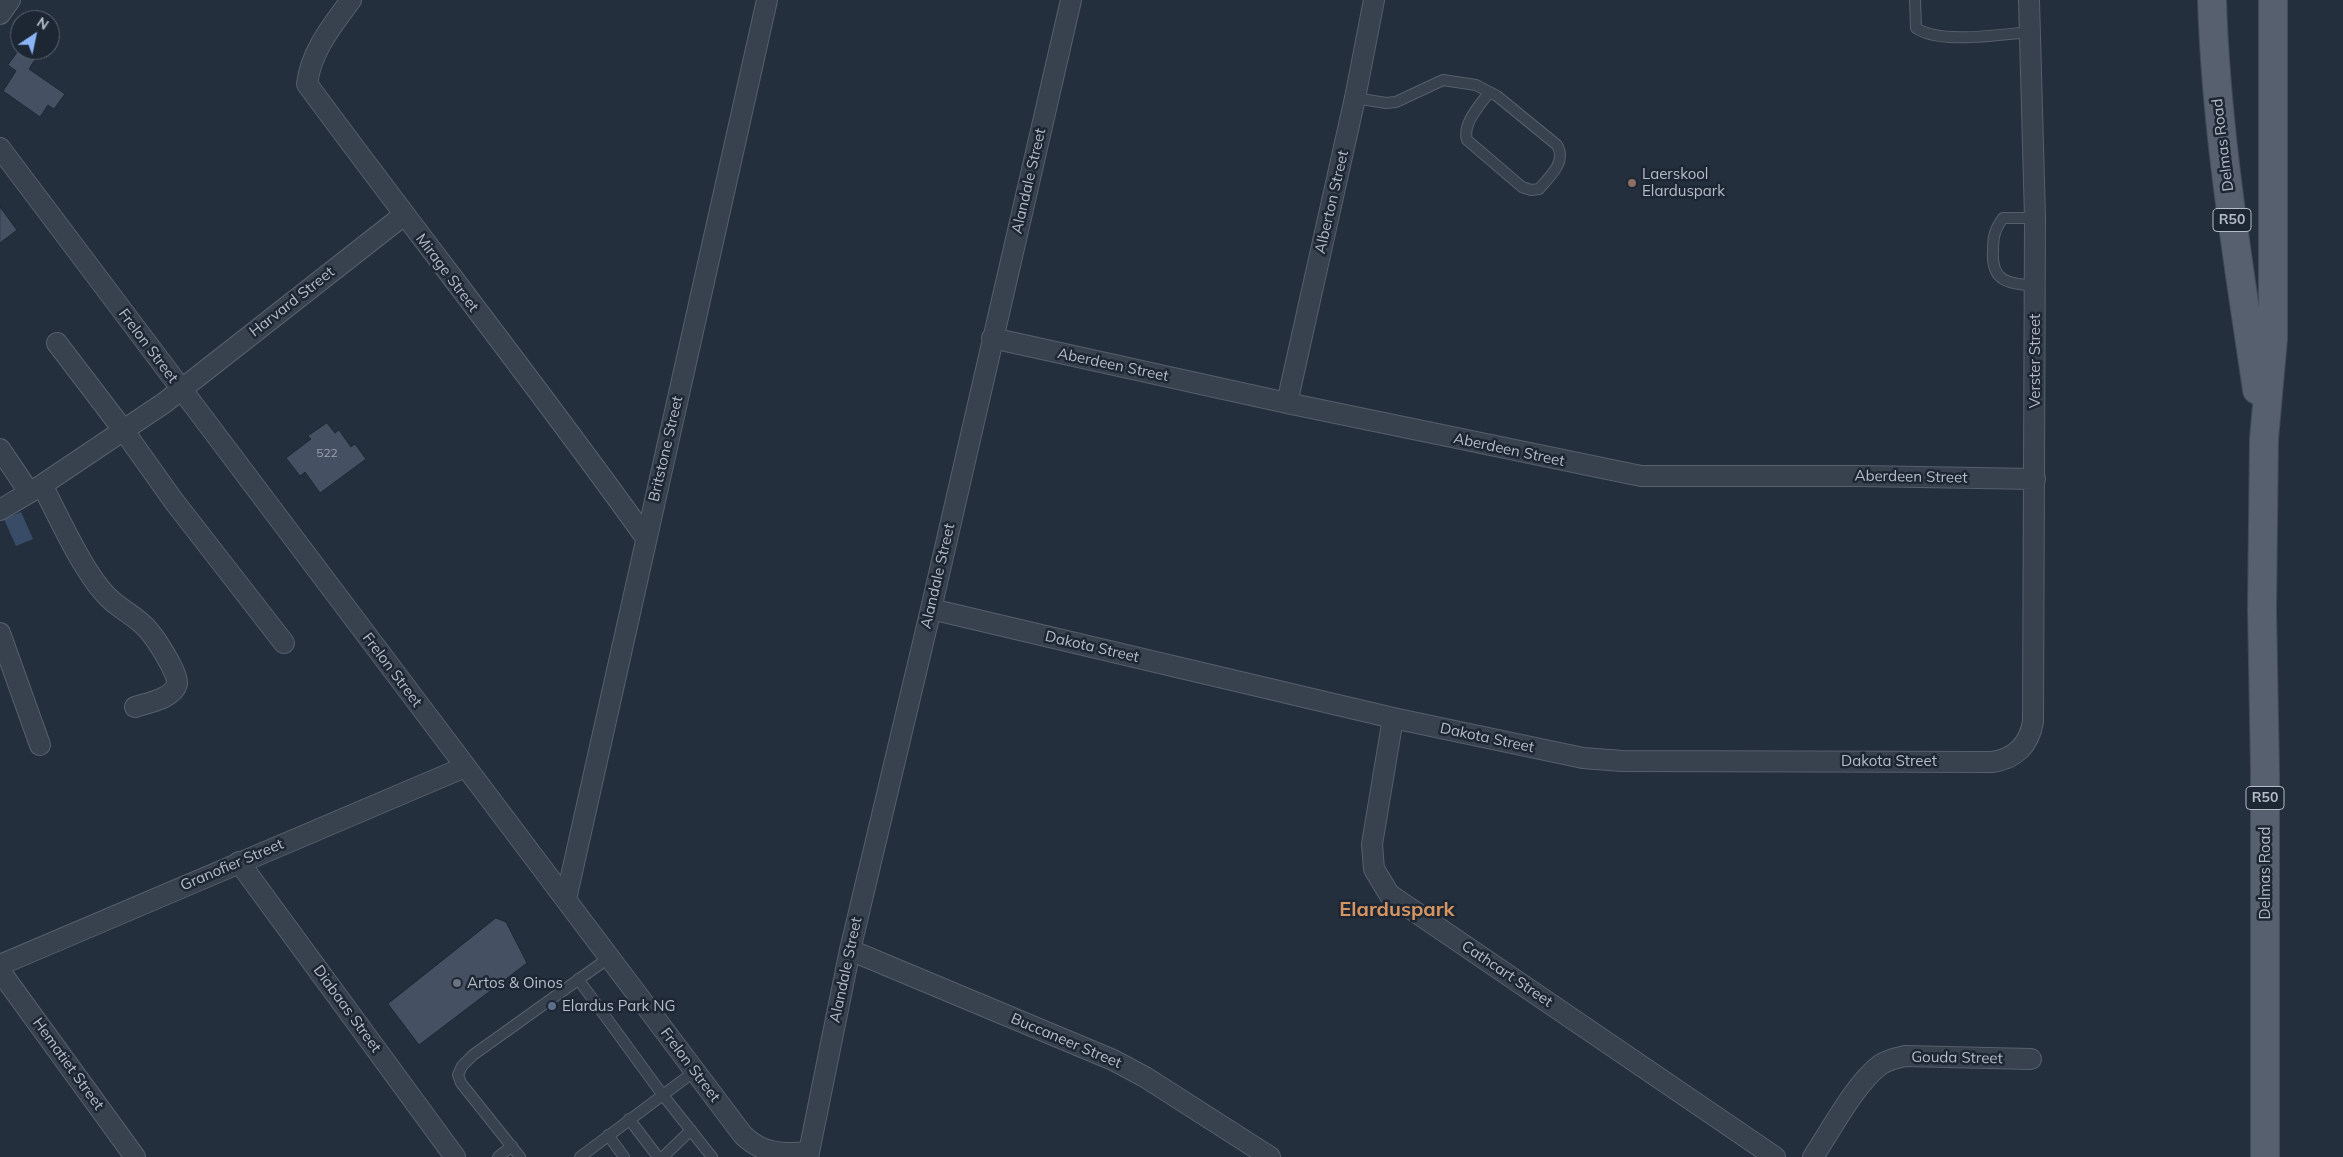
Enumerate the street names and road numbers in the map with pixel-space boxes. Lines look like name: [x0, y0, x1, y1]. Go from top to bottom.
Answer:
street label: Delmas Road: [2208, 98, 2238, 192]
street label: Alandale Street: [1008, 127, 1050, 235]
street label: Alberton Street: [1311, 149, 1353, 255]
road number: R50: [2213, 208, 2251, 232]
street label: Mirage Street: [412, 230, 482, 316]
street label: Harvard Street: [246, 263, 338, 341]
street label: Frelon Street: [114, 305, 182, 387]
street label: Verster Street: [2026, 314, 2044, 408]
street label: Aberdeen Street: [1056, 344, 1170, 386]
street label: Britstone Street: [645, 394, 687, 504]
street label: Aberdeen Street: [1452, 429, 1566, 471]
street label: Aberdeen Street: [1854, 467, 1968, 487]
street label: Alandale Street: [917, 522, 959, 630]
street label: Dakota Street: [1043, 627, 1141, 667]
street label: Frelon Street: [358, 629, 426, 711]
street label: Dakota Street: [1438, 719, 1536, 757]
street label: Dakota Street: [1841, 752, 1937, 770]
road number: R50: [2246, 786, 2284, 810]
street label: Delmas Road: [2256, 826, 2274, 920]
street label: Granofier Street: [178, 835, 286, 895]
street label: Alandale Street: [826, 916, 866, 1024]
street label: Cathcart Street: [1458, 937, 1556, 1011]
street label: Diabaas Street: [309, 962, 385, 1056]
street label: Buccaneer Street: [1008, 1010, 1124, 1072]
street label: Hematiet Street: [29, 1014, 107, 1114]
street label: Frelon Street: [656, 1024, 724, 1106]
street label: Gouda Street: [1911, 1048, 2003, 1068]

